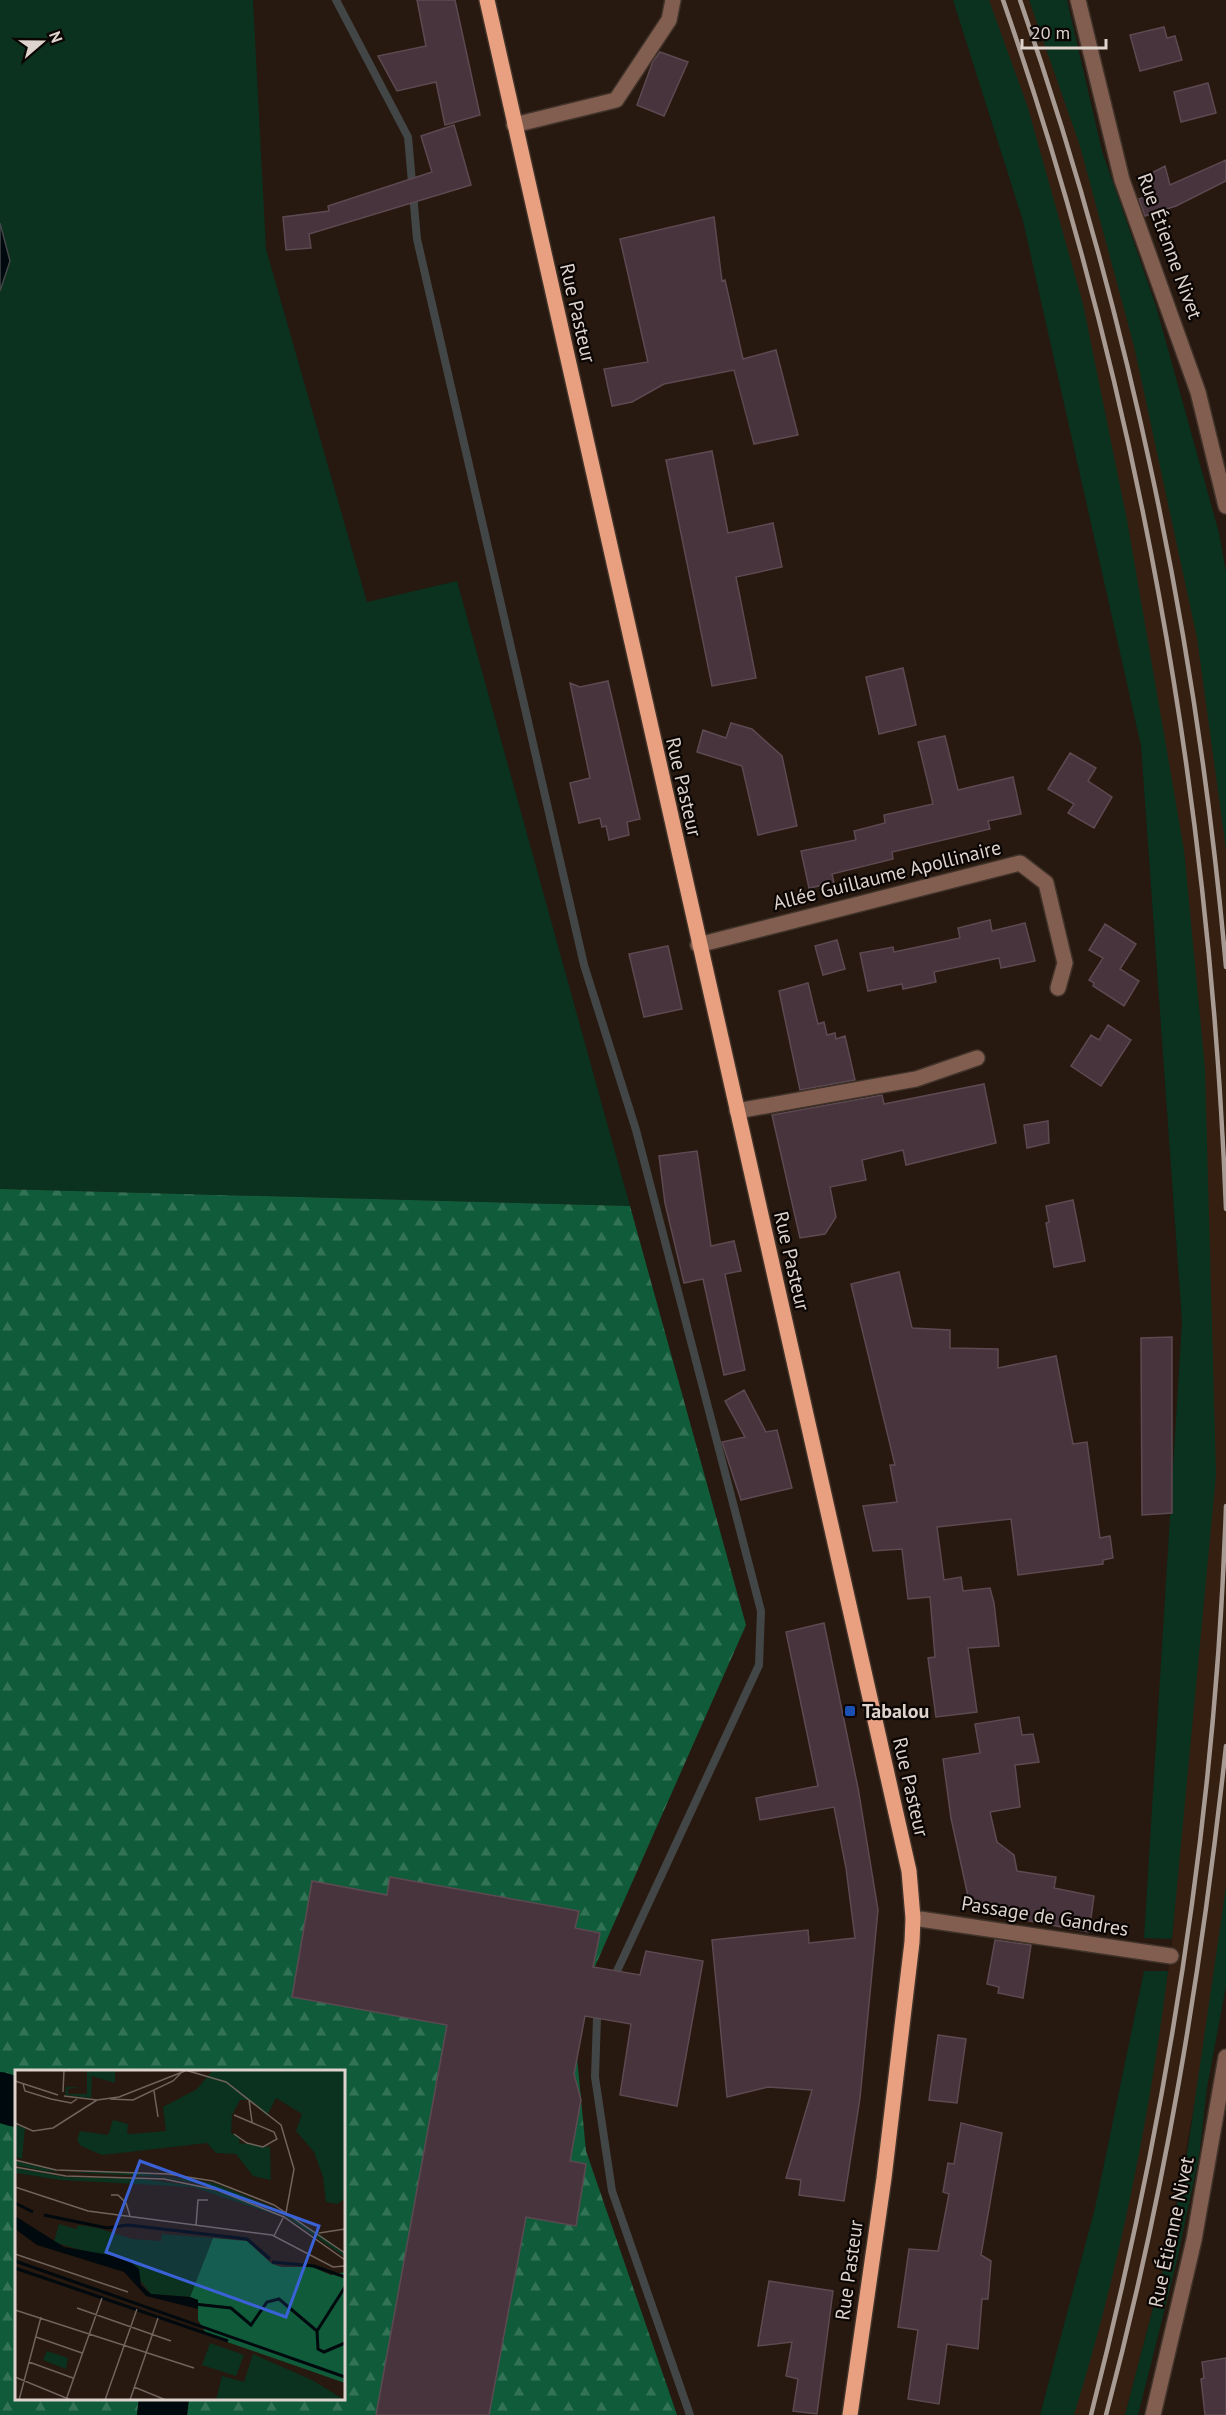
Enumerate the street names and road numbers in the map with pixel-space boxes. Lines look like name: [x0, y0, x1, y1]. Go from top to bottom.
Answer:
street label: Rue Étienne Nivet: [1132, 169, 1209, 323]
street label: Rue Pasteur: [554, 261, 602, 365]
street label: Rue Pasteur: [660, 735, 708, 839]
street label: Allée Guillaume Apollinaire: [770, 834, 1004, 916]
street label: Rue Pasteur: [768, 1209, 816, 1313]
street label: Rue Pasteur: [887, 1735, 935, 1839]
street label: Passage de Gandres: [960, 1890, 1130, 1942]
street label: Rue Étienne Nivet: [1142, 2154, 1200, 2310]
street label: Rue Pasteur: [829, 2218, 869, 2322]

